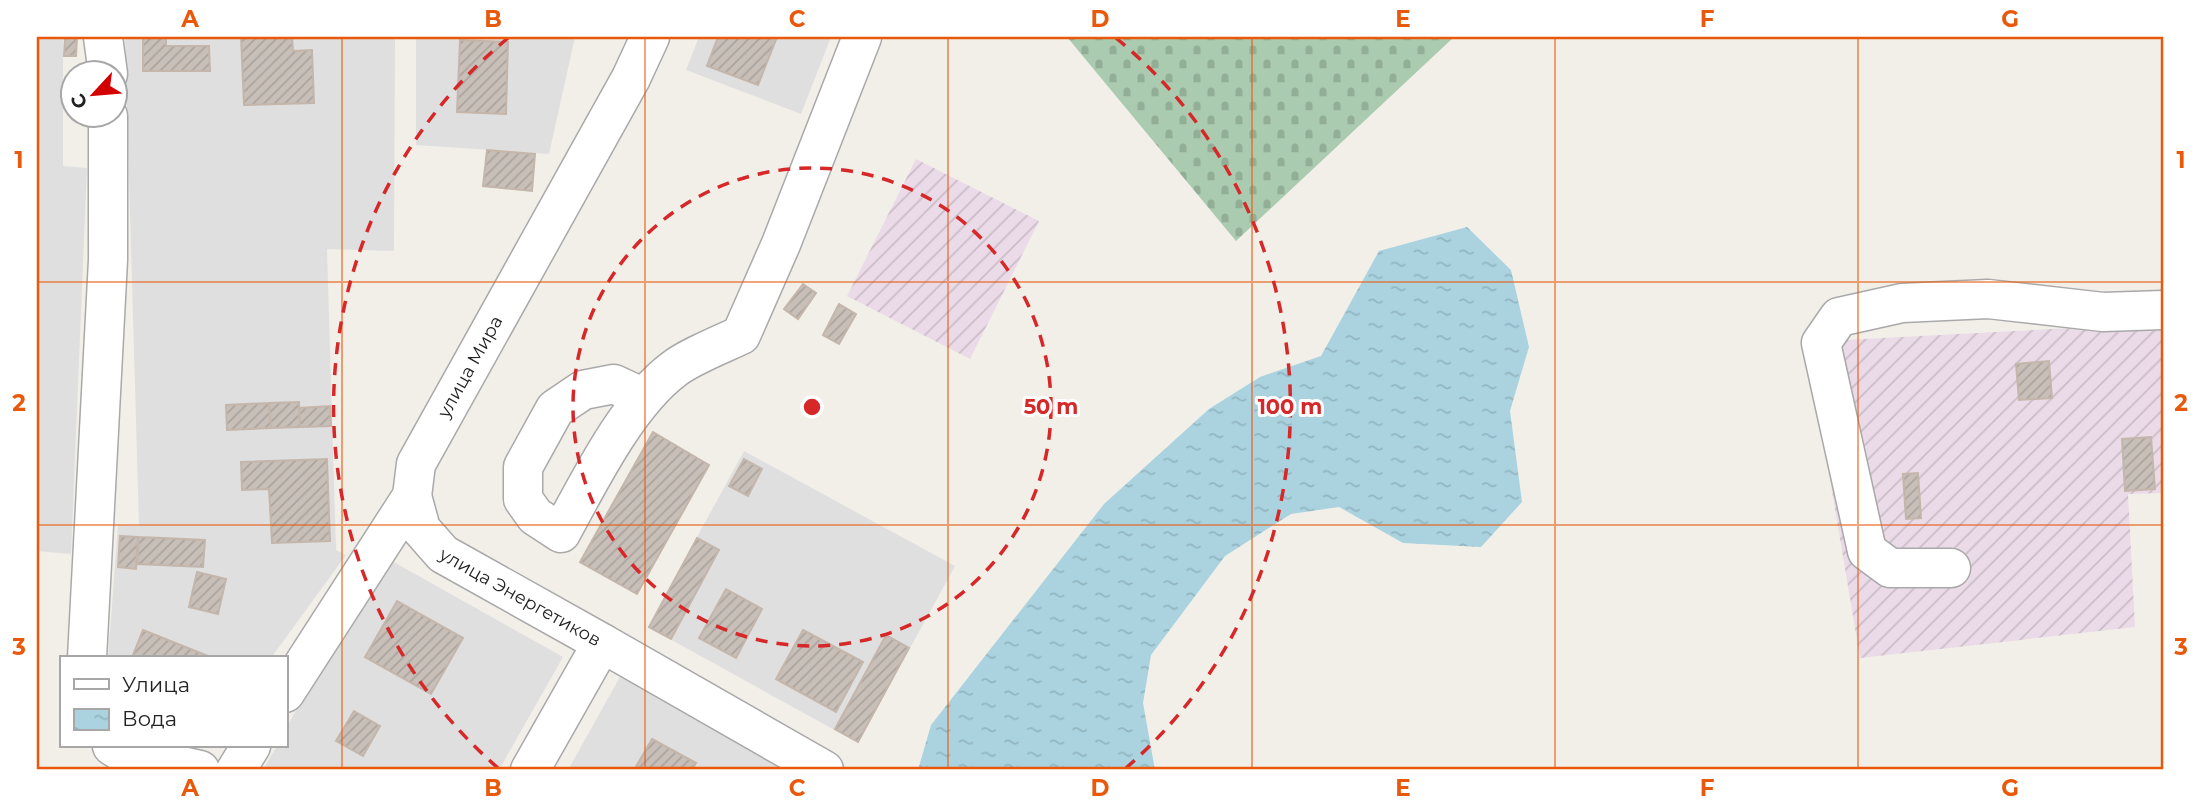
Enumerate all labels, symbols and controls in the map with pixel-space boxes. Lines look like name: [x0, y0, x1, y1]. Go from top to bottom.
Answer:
text: A: [180, 5, 199, 33]
text: B: [484, 5, 502, 33]
text: C: [789, 5, 806, 33]
text: D: [1091, 5, 1110, 33]
text: E: [1395, 5, 1411, 33]
text: F: [1700, 5, 1715, 33]
text: G: [2001, 5, 2019, 33]
north arrow: [60, 60, 130, 130]
text: С: [66, 90, 93, 112]
text: 1: [14, 146, 24, 174]
text: 1: [2176, 146, 2186, 174]
street label: улица Мира: [432, 312, 507, 423]
text: 2: [12, 389, 26, 417]
text: 2: [2174, 389, 2188, 417]
text: 50 m: [1024, 394, 1078, 419]
text: 100 m: [1258, 394, 1322, 419]
centre of rings: [800, 395, 824, 419]
street label: улица Энергетиков: [435, 543, 605, 651]
text: 3: [11, 633, 26, 661]
text: 3: [2173, 633, 2188, 661]
legend: [60, 656, 287, 748]
text: Улица: [122, 672, 190, 697]
text: Вода: [122, 706, 177, 731]
text: A: [180, 774, 199, 802]
text: B: [484, 774, 502, 802]
text: C: [789, 774, 806, 802]
text: D: [1091, 774, 1110, 802]
text: E: [1395, 774, 1411, 802]
text: F: [1700, 774, 1715, 802]
text: G: [2001, 774, 2019, 802]

